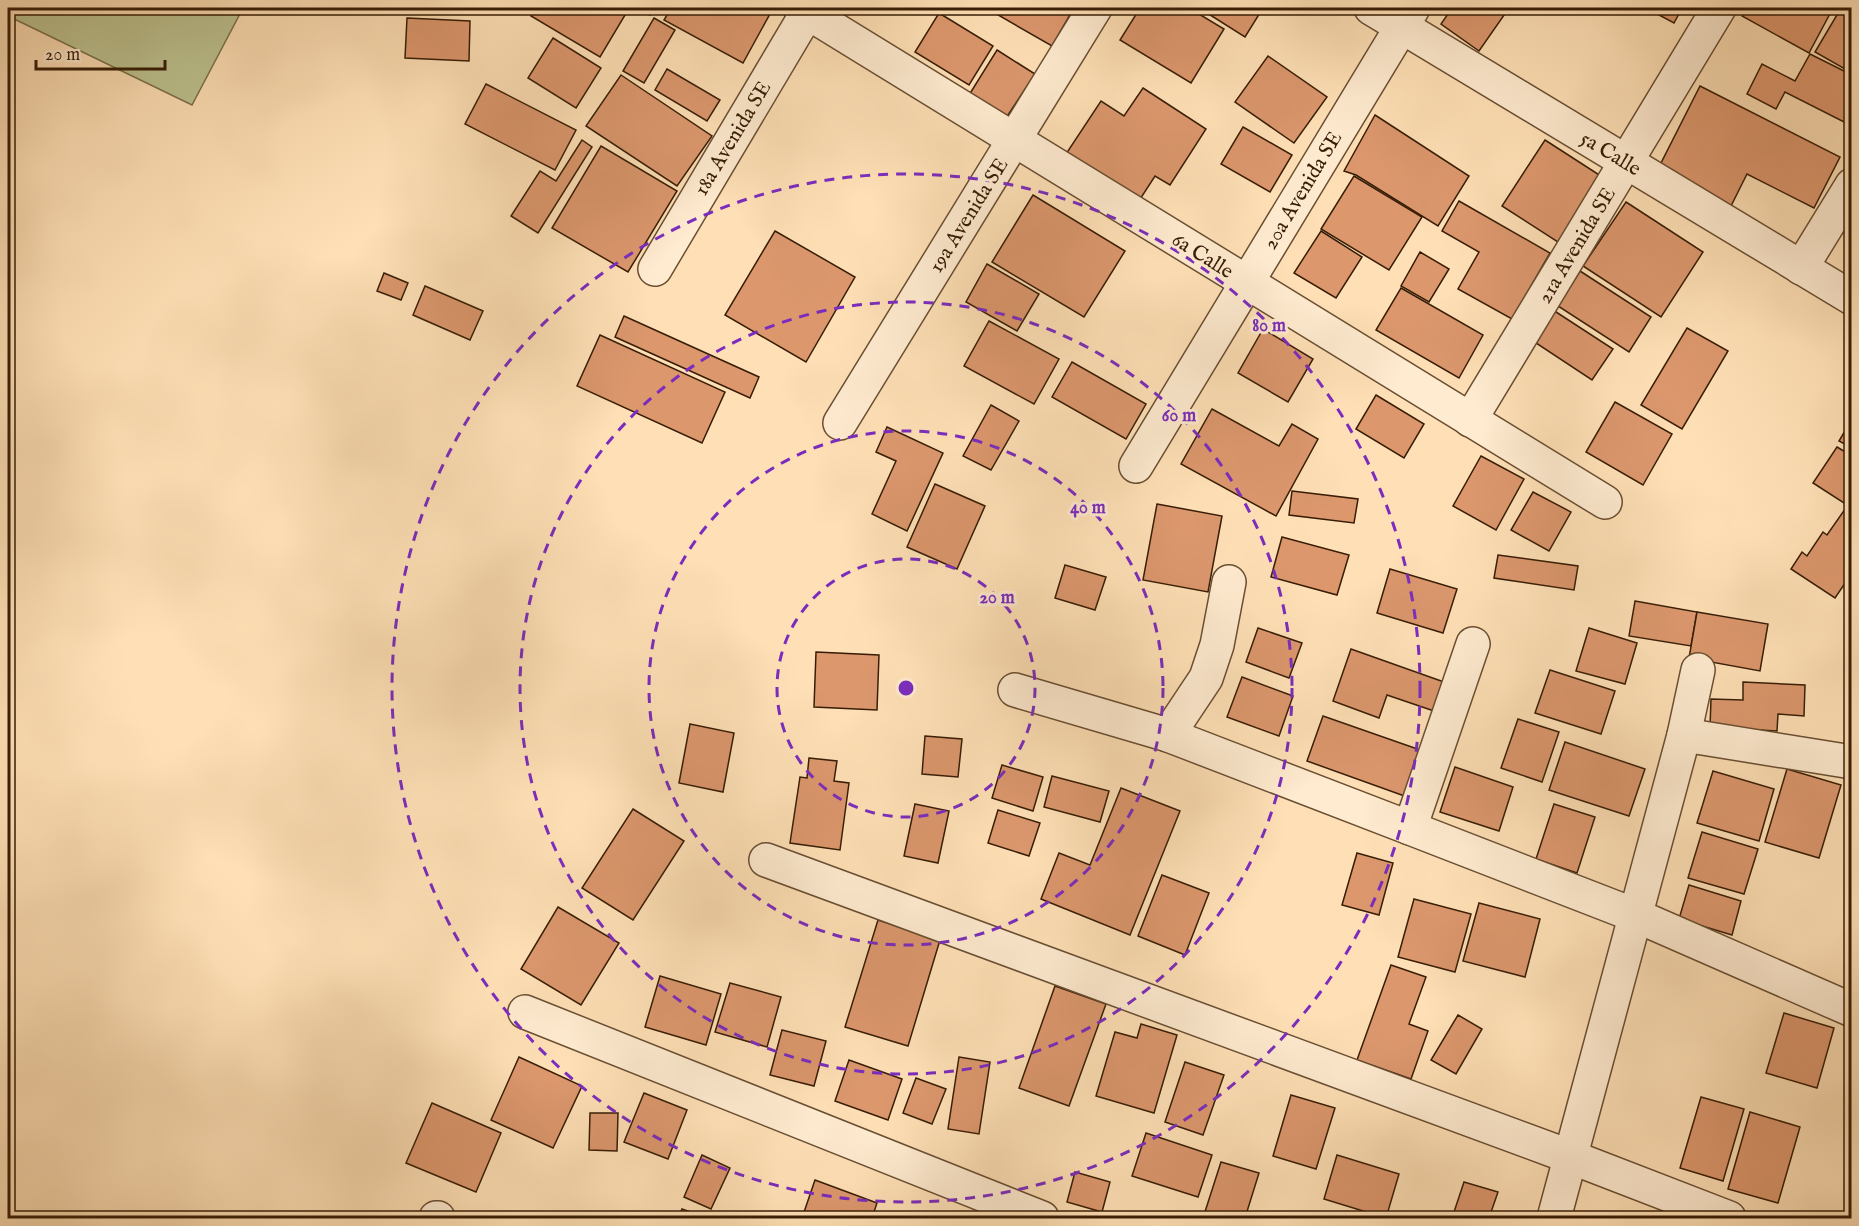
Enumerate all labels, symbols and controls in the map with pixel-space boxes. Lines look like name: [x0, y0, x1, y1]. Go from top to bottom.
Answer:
scale bar: [36, 33, 165, 71]
text: 20 m: [45, 44, 80, 67]
street label: 18a Avenida SE: [688, 76, 778, 201]
street label: 5a Calle: [1575, 126, 1646, 183]
street label: 20a Avenida SE: [1257, 127, 1349, 255]
street label: 19a Avenida SE: [923, 153, 1015, 278]
street label: 21a Avenida SE: [1532, 183, 1623, 309]
street label: 6a Calle: [1166, 227, 1238, 286]
text: 80 m: [1252, 315, 1286, 338]
text: 60 m: [1162, 405, 1196, 428]
text: 40 m: [1070, 497, 1106, 520]
text: 20 m: [979, 587, 1015, 610]
centre of rings: [896, 678, 916, 698]

